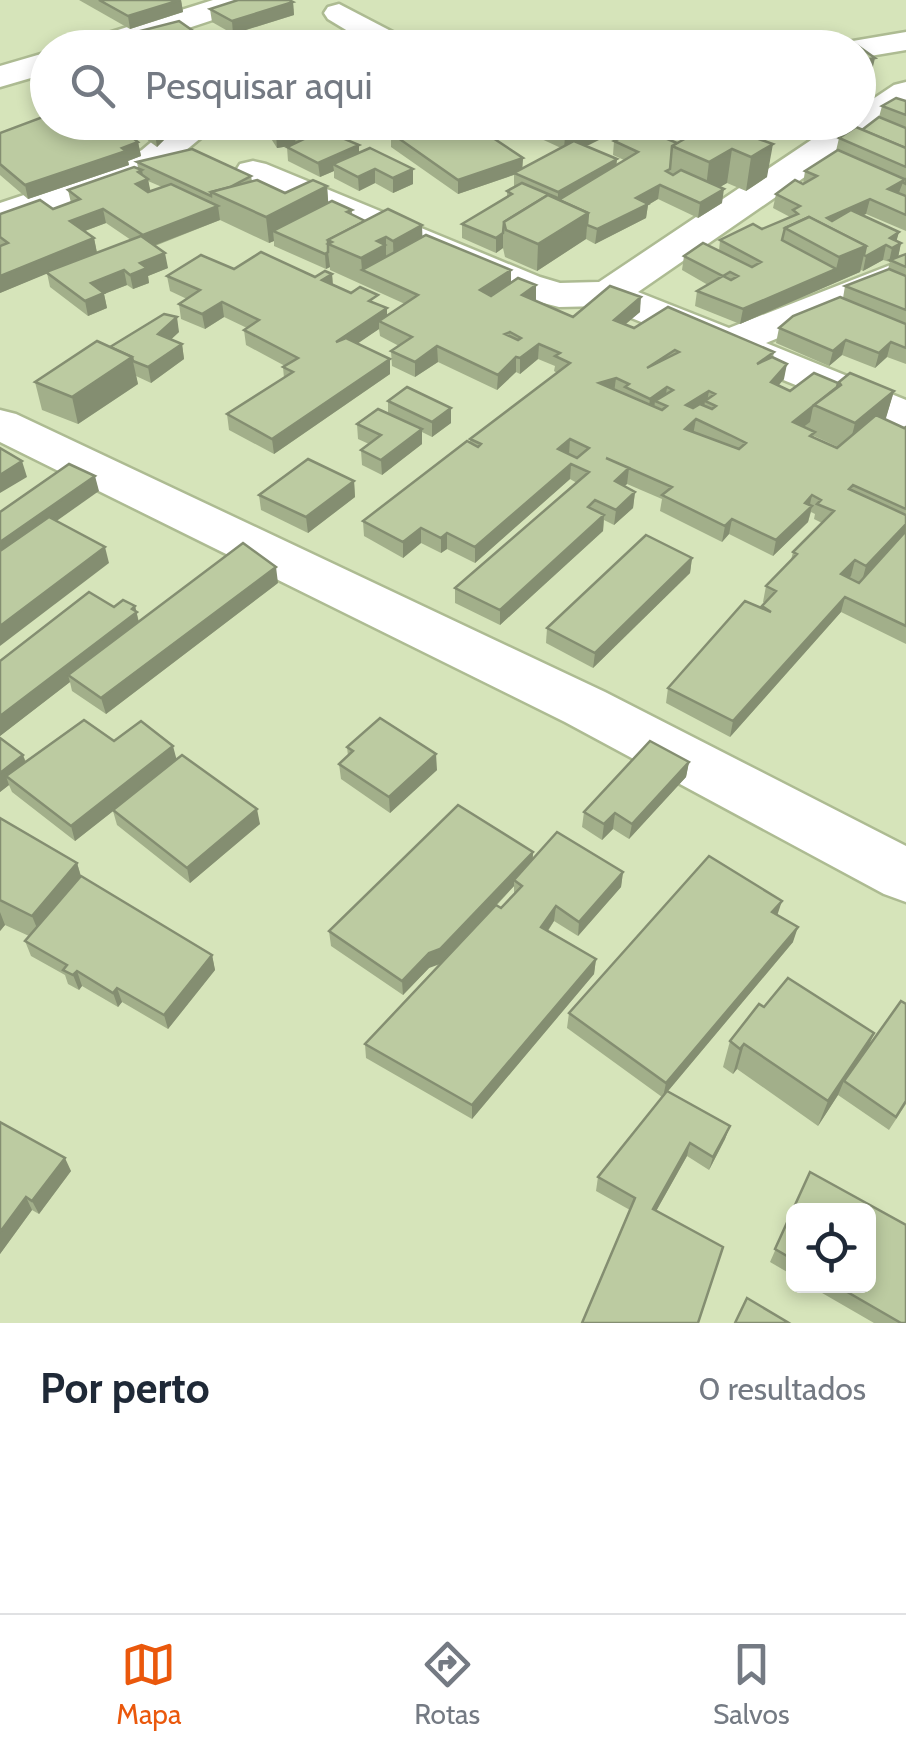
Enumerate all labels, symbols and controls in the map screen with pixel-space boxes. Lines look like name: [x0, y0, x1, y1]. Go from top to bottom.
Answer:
search box: [30, 30, 876, 140]
icon: search: [65, 58, 120, 113]
text: Pesquisar aqui: [145, 62, 372, 109]
map controls: [786, 1203, 876, 1293]
button: locate: [786, 1203, 876, 1293]
text: Por perto: [40, 1362, 210, 1414]
text: 0 resultados: [698, 1369, 866, 1408]
tab: Mapa: [116, 1637, 181, 1731]
tab: Rotas: [414, 1637, 480, 1731]
tab: Salvos: [713, 1637, 790, 1731]

